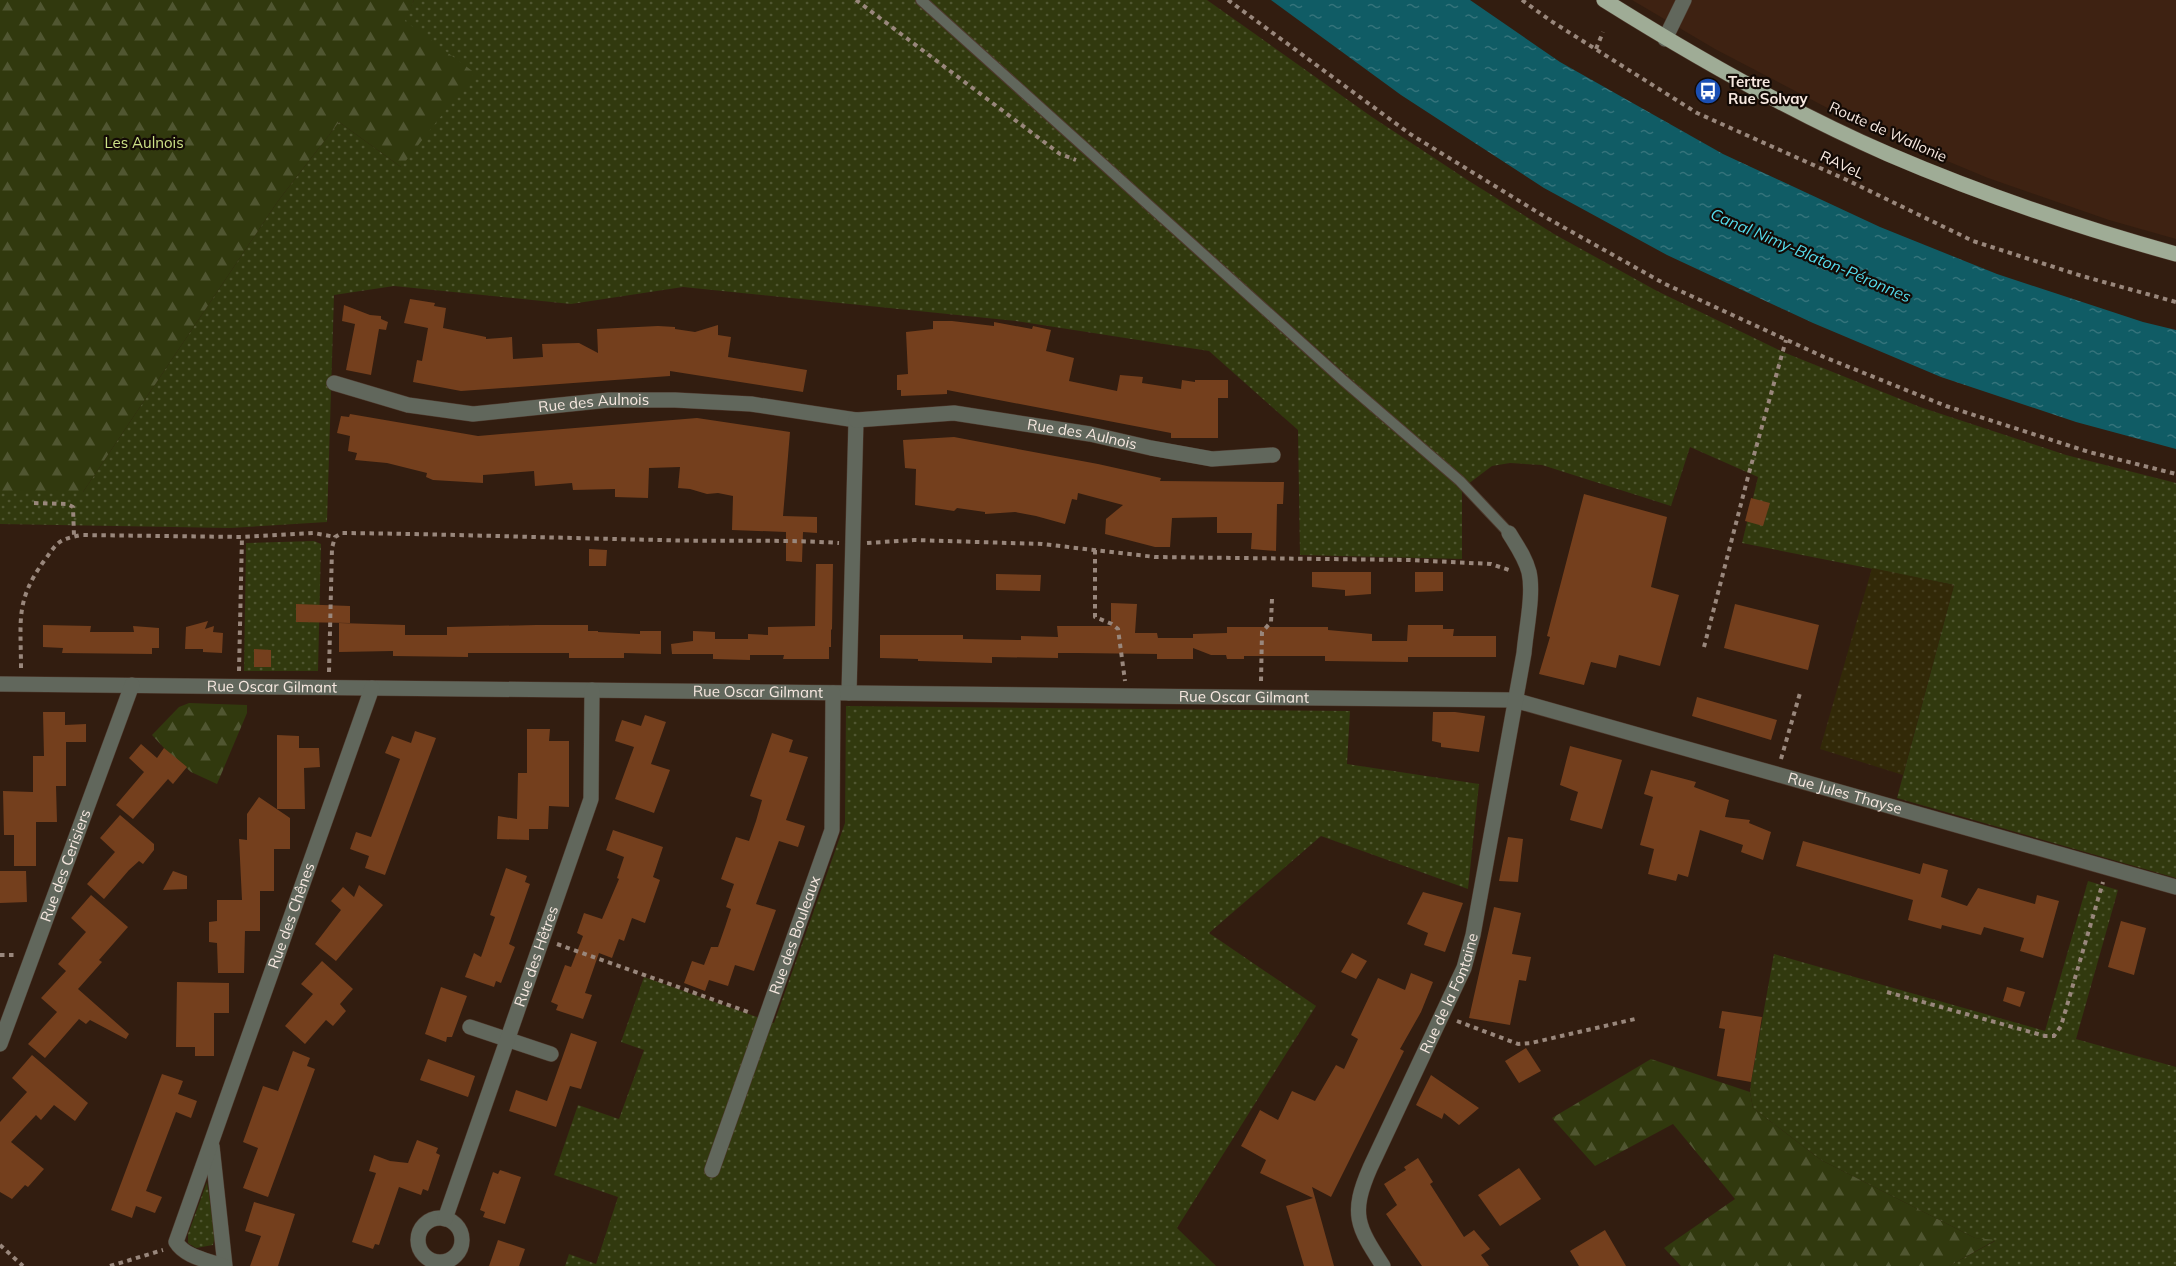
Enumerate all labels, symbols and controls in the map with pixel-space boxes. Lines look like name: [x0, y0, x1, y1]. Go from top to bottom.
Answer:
place label: Tertre Rue Solvay: [1728, 72, 1809, 108]
bus stop icon: Tertre Rue Solvay: [1693, 76, 1723, 106]
street label: Route de Wallonie: [1826, 97, 1950, 166]
park label: Les Aulnois: [104, 133, 184, 152]
street label: RAVeL: [1817, 146, 1867, 183]
water label: Canal Nimy-Blaton-Péronnes: [1708, 204, 1914, 306]
street label: Rue des Aulnois: [537, 390, 649, 416]
street label: Rue des Aulnois: [1026, 414, 1139, 453]
street label: Rue Oscar Gilmant: [207, 676, 337, 697]
street label: Rue Oscar Gilmant: [693, 681, 823, 702]
street label: Rue Oscar Gilmant: [1179, 686, 1309, 707]
street label: Rue Jules Thayse: [1786, 768, 1905, 818]
street label: Rue des Cerisiers: [36, 807, 94, 924]
street label: Rue des Chênes: [263, 860, 319, 971]
street label: Rue des Bouleaux: [765, 873, 824, 997]
street label: Rue des Hêtres: [509, 903, 562, 1009]
street label: Rue de la Fontaine: [1415, 931, 1482, 1056]

